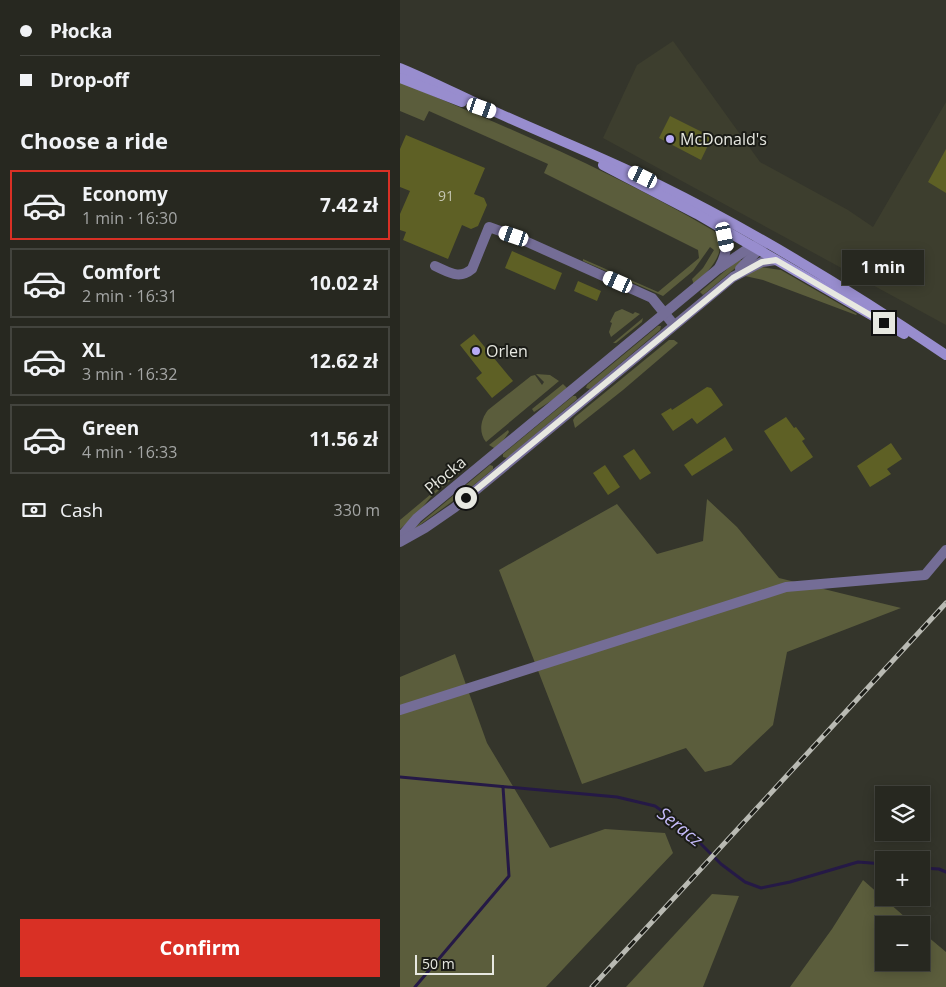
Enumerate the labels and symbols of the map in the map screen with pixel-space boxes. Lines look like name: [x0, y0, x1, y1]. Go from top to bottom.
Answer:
car: [465, 96, 498, 120]
place label: McDonald's: [680, 128, 767, 150]
marker: McDonald's: [664, 133, 676, 145]
car: [626, 164, 659, 190]
house number: 91: [438, 186, 454, 205]
car: [714, 221, 735, 253]
car: [497, 224, 530, 248]
callout: 1 min: [843, 250, 925, 286]
car: [601, 269, 634, 295]
route end: [873, 312, 895, 334]
place label: Orlen: [486, 340, 528, 362]
marker: Orlen: [470, 345, 482, 357]
street label: Płocka: [419, 451, 471, 499]
route start: [455, 487, 477, 509]
water label: Seracz: [653, 801, 708, 852]
scale bar: [415, 952, 494, 975]

